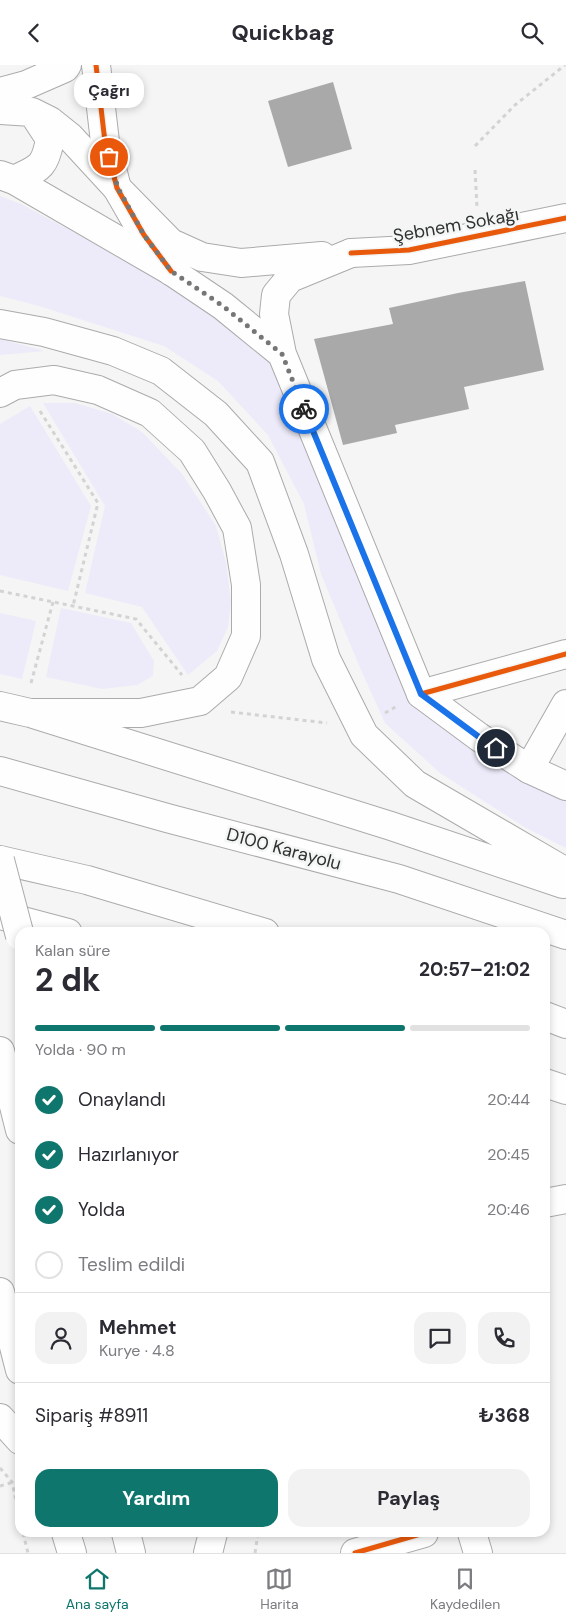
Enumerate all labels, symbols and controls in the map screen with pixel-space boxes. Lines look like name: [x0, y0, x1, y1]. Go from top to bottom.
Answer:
text: Quickbag: [231, 18, 335, 47]
icon: back: [20, 19, 48, 47]
icon: search: [518, 19, 546, 47]
callout: Çağrı: [74, 72, 144, 107]
text: Çağrı: [88, 80, 130, 101]
pin: [88, 136, 130, 178]
icon: bag: [95, 143, 123, 171]
street label: Şebnem Sokağı: [391, 202, 521, 248]
courier: [279, 384, 329, 434]
icon: bike: [290, 395, 318, 423]
pin: [475, 727, 517, 769]
icon: home: [482, 734, 510, 762]
street label: D100 Karayolu: [224, 822, 344, 876]
text: Kalan süre: [35, 940, 110, 961]
text: 20:57–21:02: [419, 957, 530, 982]
text: 2 dk: [35, 959, 100, 1001]
text: Yolda · 90 m: [35, 1039, 126, 1060]
icon: check: [35, 1086, 63, 1114]
text: Onaylandı: [78, 1087, 166, 1112]
text: 20:44: [487, 1089, 530, 1110]
icon: check: [35, 1141, 63, 1169]
text: Hazırlanıyor: [78, 1142, 179, 1167]
text: 20:45: [487, 1144, 530, 1165]
icon: check: [35, 1196, 63, 1224]
text: Yolda: [78, 1197, 125, 1222]
text: 20:46: [487, 1199, 530, 1220]
text: Teslim edildi: [78, 1252, 185, 1277]
button: person: [35, 1312, 87, 1364]
button: chat: [414, 1312, 466, 1364]
button: phone: [478, 1312, 530, 1364]
text: Mehmet: [99, 1315, 176, 1340]
text: Kurye · 4.8: [99, 1340, 175, 1361]
text: Sipariş #8911: [35, 1403, 148, 1428]
text: ₺368: [479, 1403, 530, 1428]
button: Yardım: [35, 1469, 278, 1527]
button: Paylaş: [288, 1469, 530, 1527]
tab: Ana sayfa: [66, 1565, 129, 1613]
tab: Harita: [260, 1565, 299, 1613]
tab: Kaydedilen: [430, 1565, 500, 1613]

